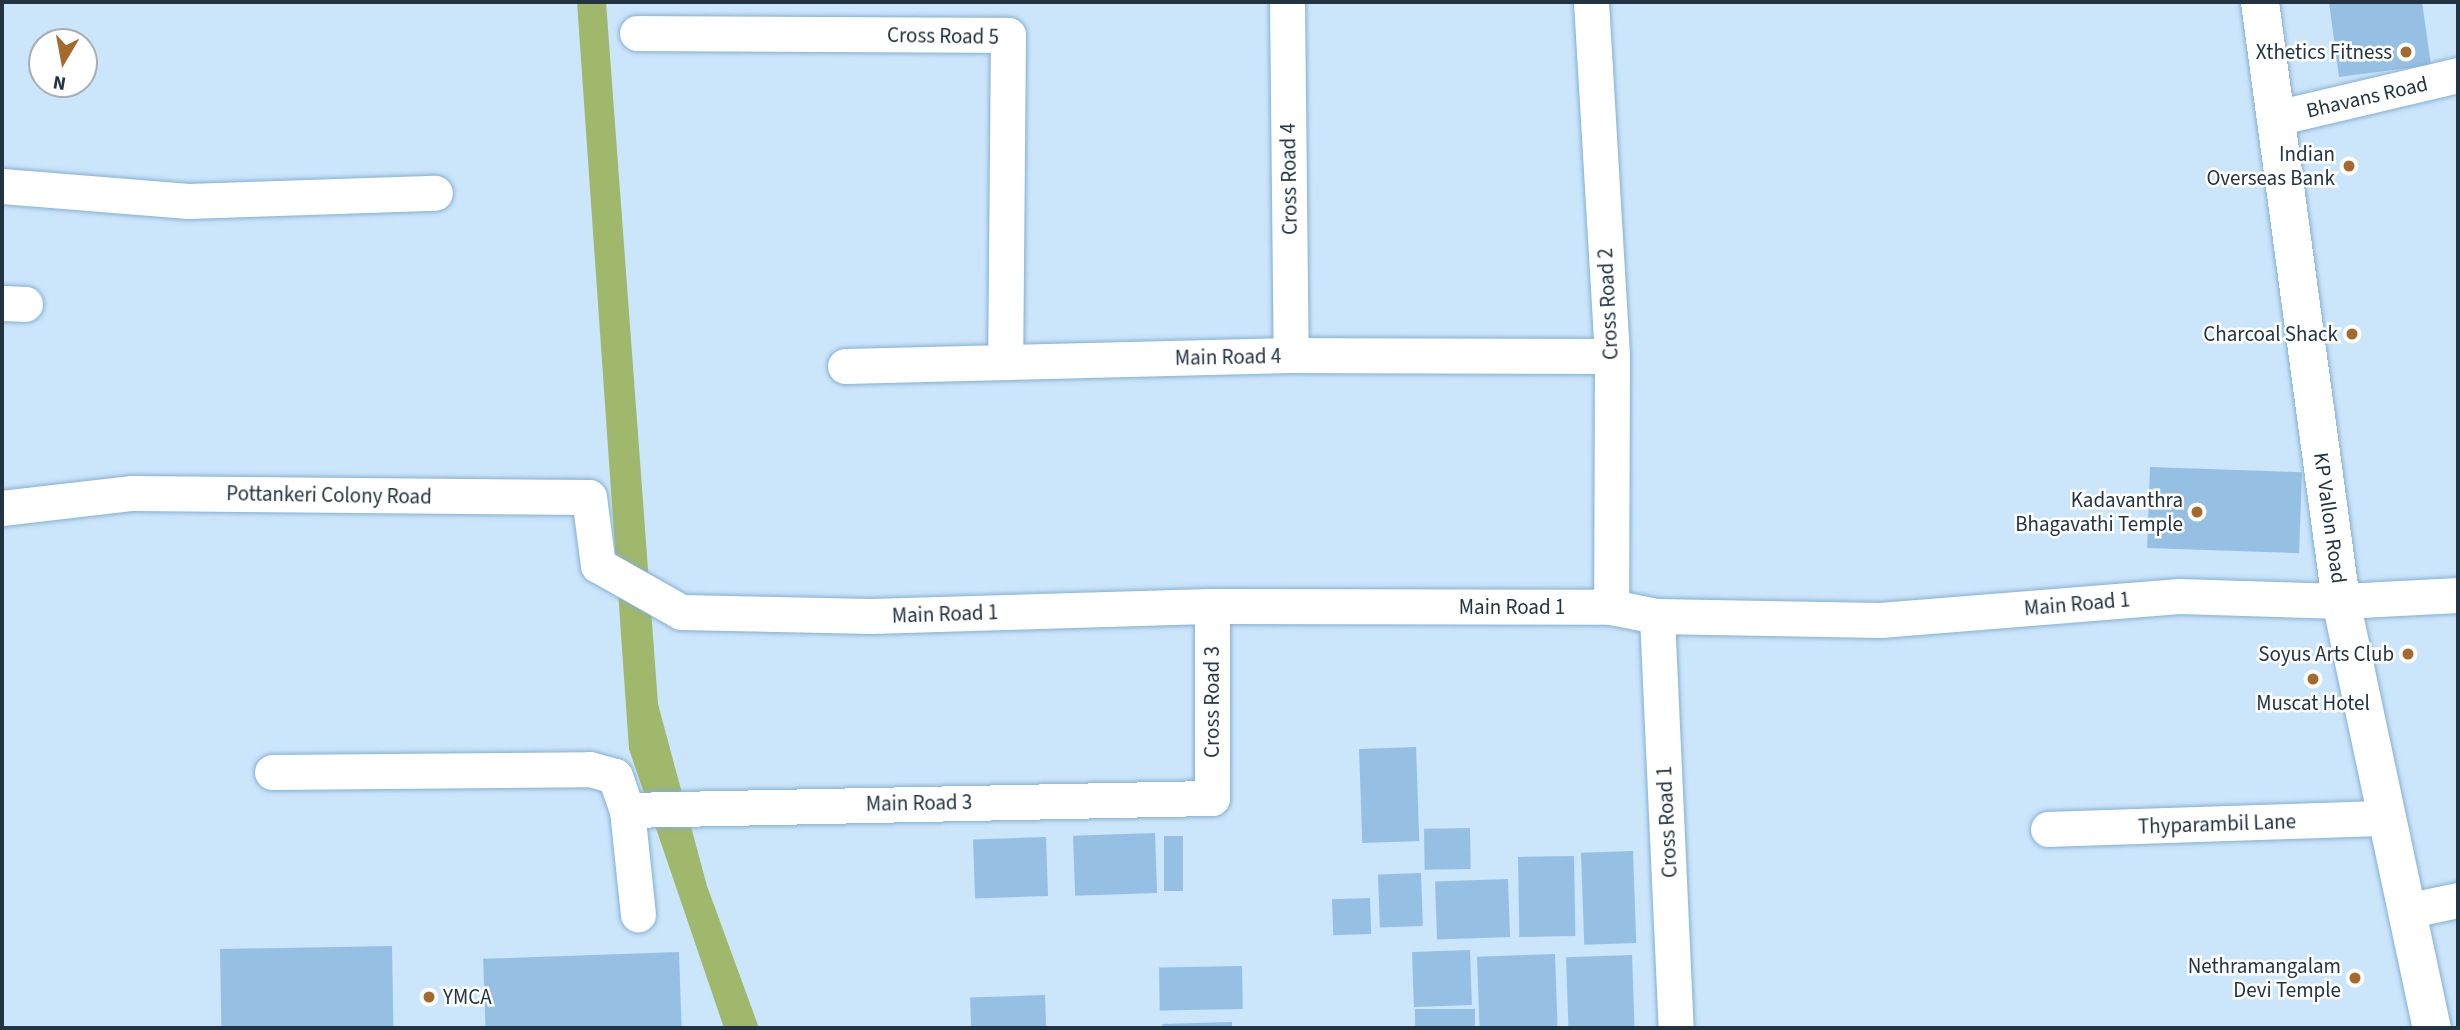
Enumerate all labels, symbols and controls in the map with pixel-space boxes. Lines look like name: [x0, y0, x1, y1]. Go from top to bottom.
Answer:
street label: Cross Road 5: [887, 22, 999, 50]
north arrow: [28, 28, 98, 98]
place label: Xthetics Fitness: [2256, 39, 2392, 65]
marker: Xthetics Fitness: [2398, 44, 2414, 60]
text: N: [51, 68, 68, 97]
street label: Bhavans Road: [2304, 71, 2430, 123]
street label: Cross Road 4: [1275, 123, 1303, 235]
place label: Indian Overseas Bank: [2206, 141, 2335, 191]
marker: Indian Overseas Bank: [2341, 158, 2357, 174]
street label: Cross Road 2: [1592, 247, 1624, 361]
place label: Charcoal Shack: [2203, 321, 2338, 347]
marker: Charcoal Shack: [2344, 326, 2360, 342]
street label: Main Road 4: [1175, 343, 1281, 371]
street label: KP Vallon Road: [2308, 451, 2352, 585]
street label: Pottankeri Colony Road: [226, 481, 432, 509]
place label: Kadavanthra Bhagavathi Temple: [2015, 487, 2183, 537]
marker: Kadavanthra Bhagavathi Temple: [2189, 504, 2205, 520]
street label: Main Road 1: [2023, 587, 2131, 621]
street label: Main Road 1: [1459, 594, 1565, 620]
street label: Main Road 1: [891, 600, 999, 628]
place label: Soyus Arts Club: [2258, 641, 2394, 667]
street label: Cross Road 3: [1199, 646, 1225, 758]
marker: Soyus Arts Club: [2400, 646, 2416, 662]
marker: Muscat Hotel: [2305, 671, 2321, 687]
place label: Muscat Hotel: [2256, 690, 2370, 716]
street label: Cross Road 1: [1651, 765, 1683, 879]
street label: Main Road 3: [866, 789, 972, 817]
street label: Thyparambil Lane: [2137, 809, 2297, 839]
place label: Nethramangalam Devi Temple: [2188, 953, 2341, 1003]
marker: Nethramangalam Devi Temple: [2347, 970, 2363, 986]
place label: YMCA: [443, 984, 492, 1010]
marker: YMCA: [421, 989, 437, 1005]

